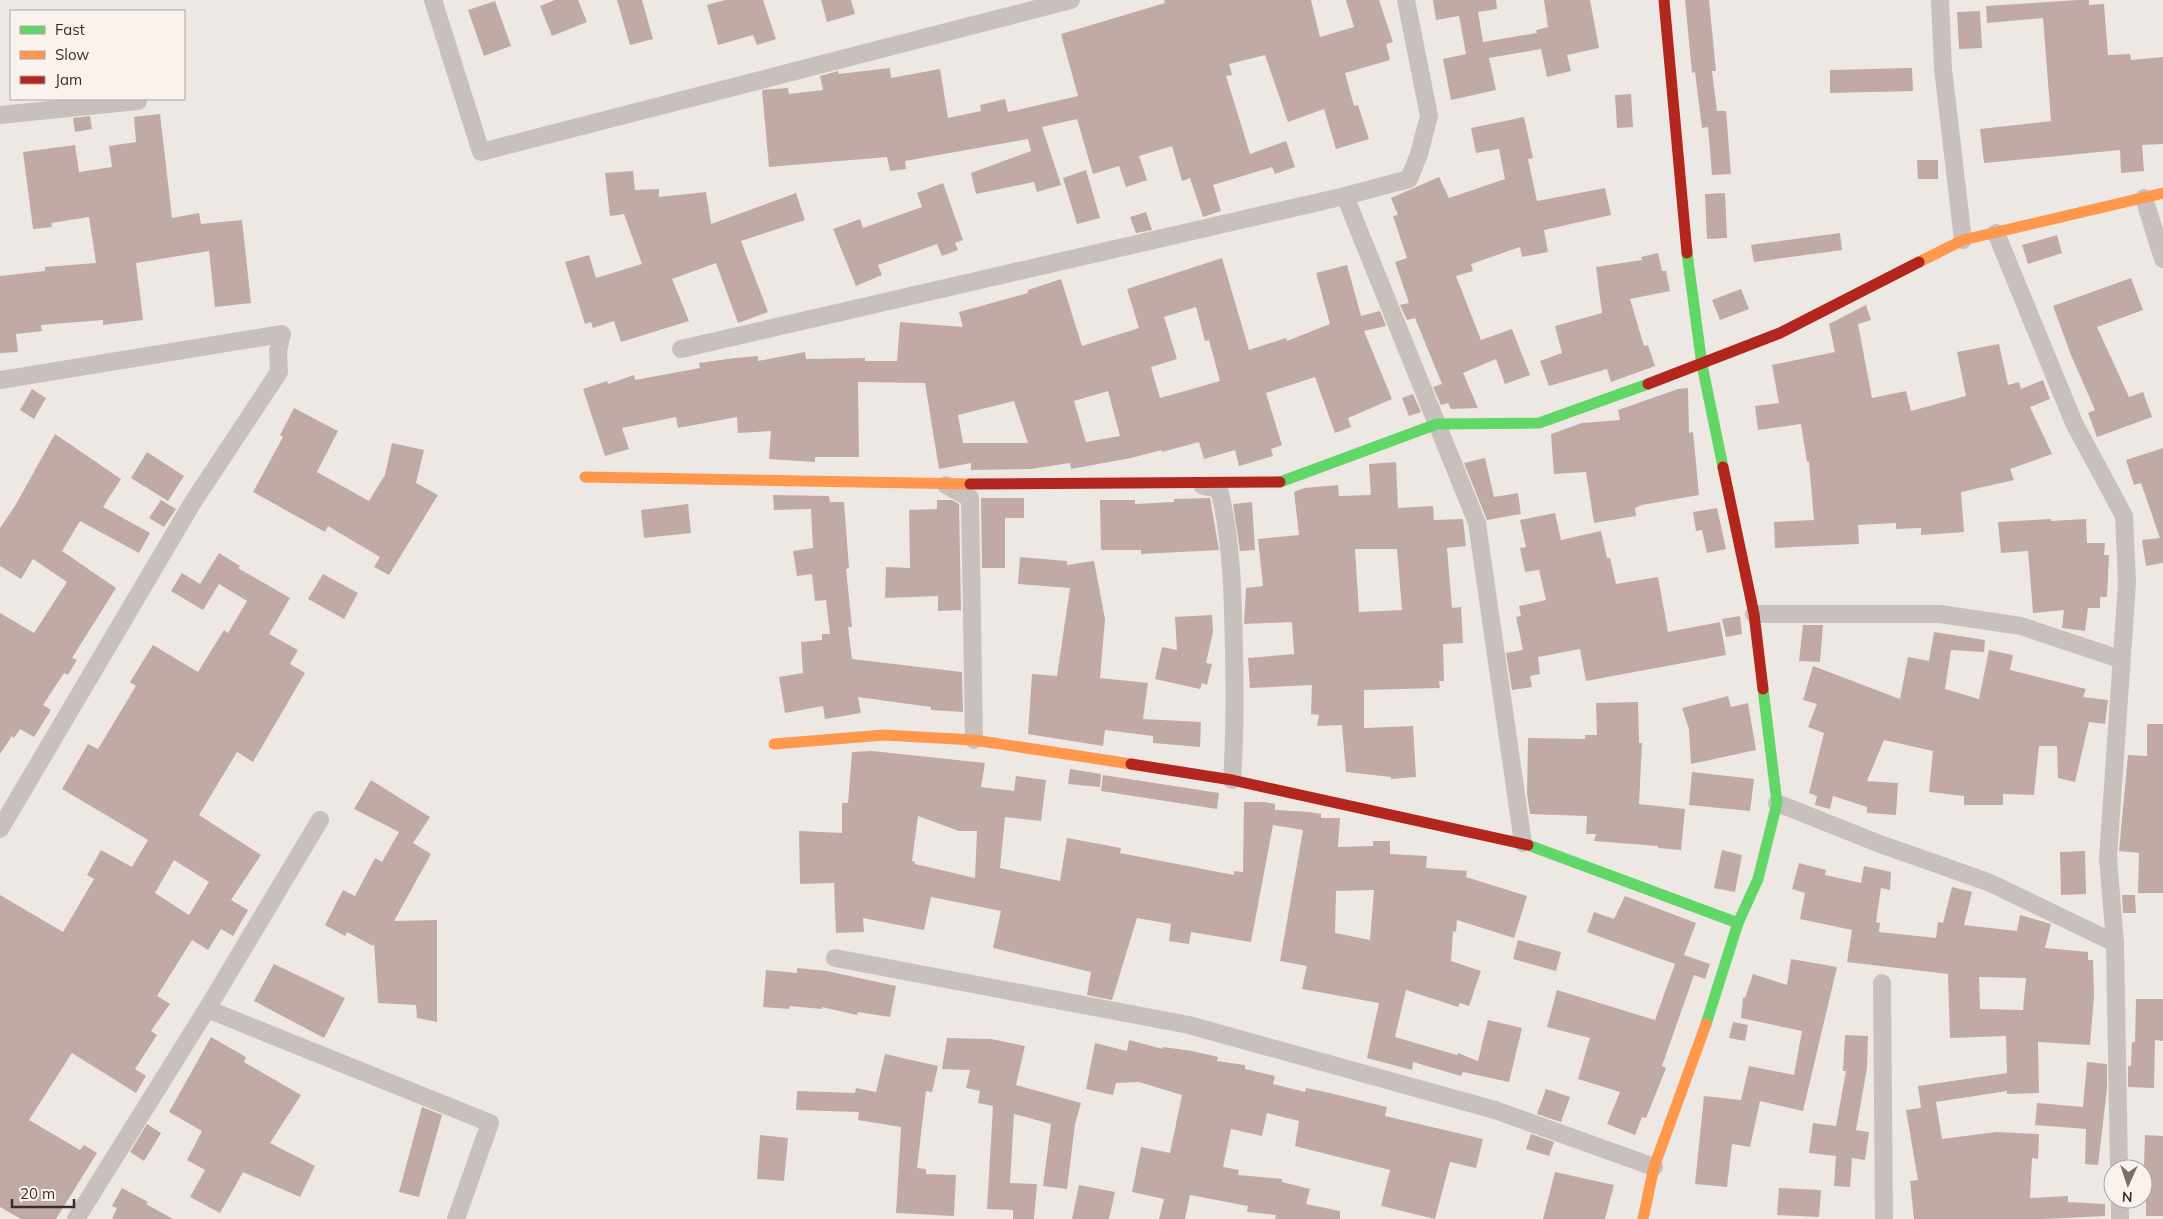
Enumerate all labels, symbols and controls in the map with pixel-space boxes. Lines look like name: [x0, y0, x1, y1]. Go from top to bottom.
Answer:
legend: [10, 10, 185, 100]
text: Fast: [55, 20, 85, 39]
text: Slow: [55, 45, 89, 64]
text: Jam: [55, 70, 82, 89]
north arrow: [2103, 1159, 2153, 1209]
scale bar: [12, 1176, 75, 1208]
text: 20 m: [20, 1184, 55, 1203]
text: N: [2122, 1188, 2133, 1206]

